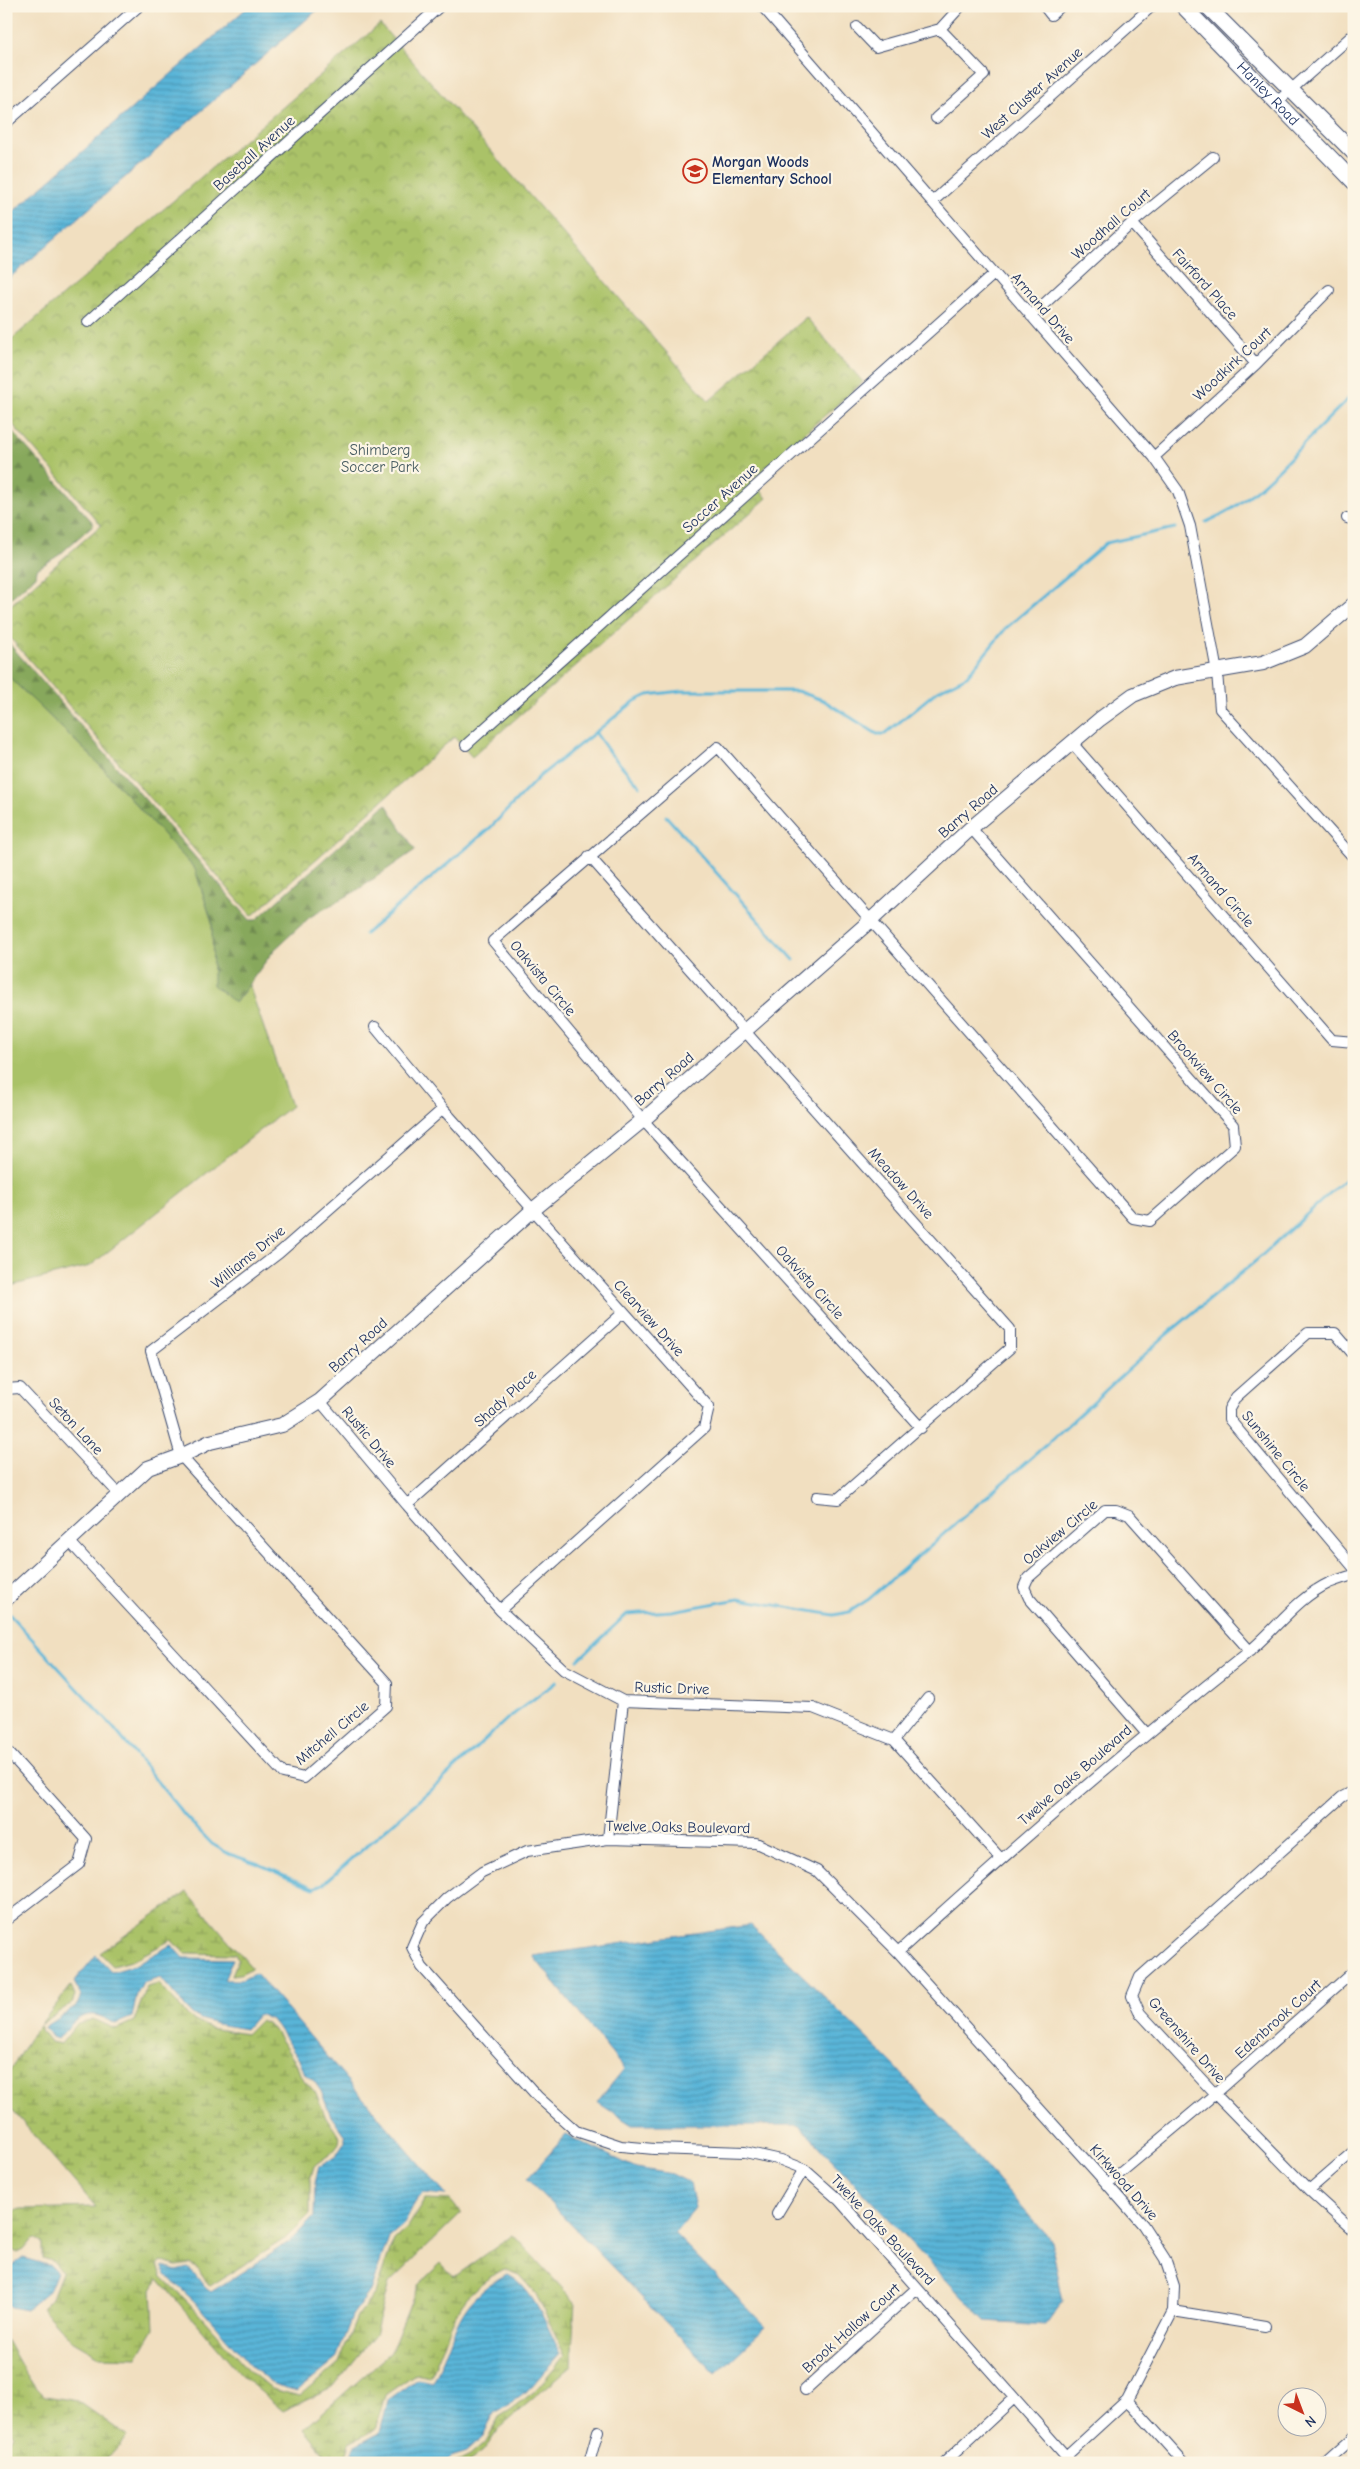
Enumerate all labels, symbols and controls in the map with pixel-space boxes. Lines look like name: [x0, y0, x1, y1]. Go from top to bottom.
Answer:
street label: West Cluster Avenue: [978, 43, 1086, 143]
street label: Hanley Road: [1233, 58, 1303, 129]
street label: Baseball Avenue: [209, 111, 299, 194]
place label: Morgan Woods Elementary School: [712, 153, 832, 188]
school or university icon: Morgan Woods Elementary School: [682, 158, 708, 184]
street label: Woodhall Court: [1068, 184, 1155, 263]
street label: Fairford Place: [1168, 245, 1242, 324]
street label: Armand Drive: [1007, 269, 1079, 348]
street label: Woodkirk Court: [1189, 323, 1275, 405]
park label: Shimberg Soccer Park: [341, 441, 420, 476]
street label: Soccer Avenue: [679, 459, 762, 536]
street label: Barry Road: [935, 780, 1001, 842]
street label: Armand Circle: [1184, 849, 1258, 931]
street label: Oakvista Circle: [506, 936, 580, 1020]
street label: Brookview Circle: [1164, 1026, 1247, 1118]
street label: Barry Road: [631, 1048, 697, 1110]
street label: Meadow Drive: [864, 1144, 938, 1223]
street label: Williams Drive: [207, 1221, 289, 1292]
street label: Oakvista Circle: [772, 1241, 848, 1323]
street label: Clearview Drive: [610, 1276, 689, 1360]
street label: Barry Road: [325, 1314, 391, 1376]
street label: Shady Place: [470, 1365, 540, 1431]
street label: Seton Lane: [45, 1394, 107, 1459]
street label: Rustic Drive: [338, 1402, 400, 1472]
street label: Sunshine Circle: [1238, 1407, 1314, 1495]
street label: Oakview Circle: [1019, 1495, 1101, 1568]
street label: Rustic Drive: [634, 1678, 710, 1698]
street label: Mitchell Circle: [292, 1697, 373, 1769]
street label: Twelve Oaks Boulevard: [1015, 1721, 1135, 1829]
street label: Twelve Oaks Boulevard: [606, 1817, 750, 1837]
street label: Edenbrook Court: [1231, 1975, 1325, 2062]
street label: Greenshire Drive: [1145, 1993, 1230, 2087]
street label: Kirkwood Drive: [1086, 2140, 1162, 2224]
street label: Twelve Oaks Boulevard: [827, 2171, 939, 2289]
street label: Brook Hollow Court: [798, 2279, 904, 2377]
north arrow: [1278, 2386, 1328, 2436]
text: N: [1301, 2412, 1319, 2431]

